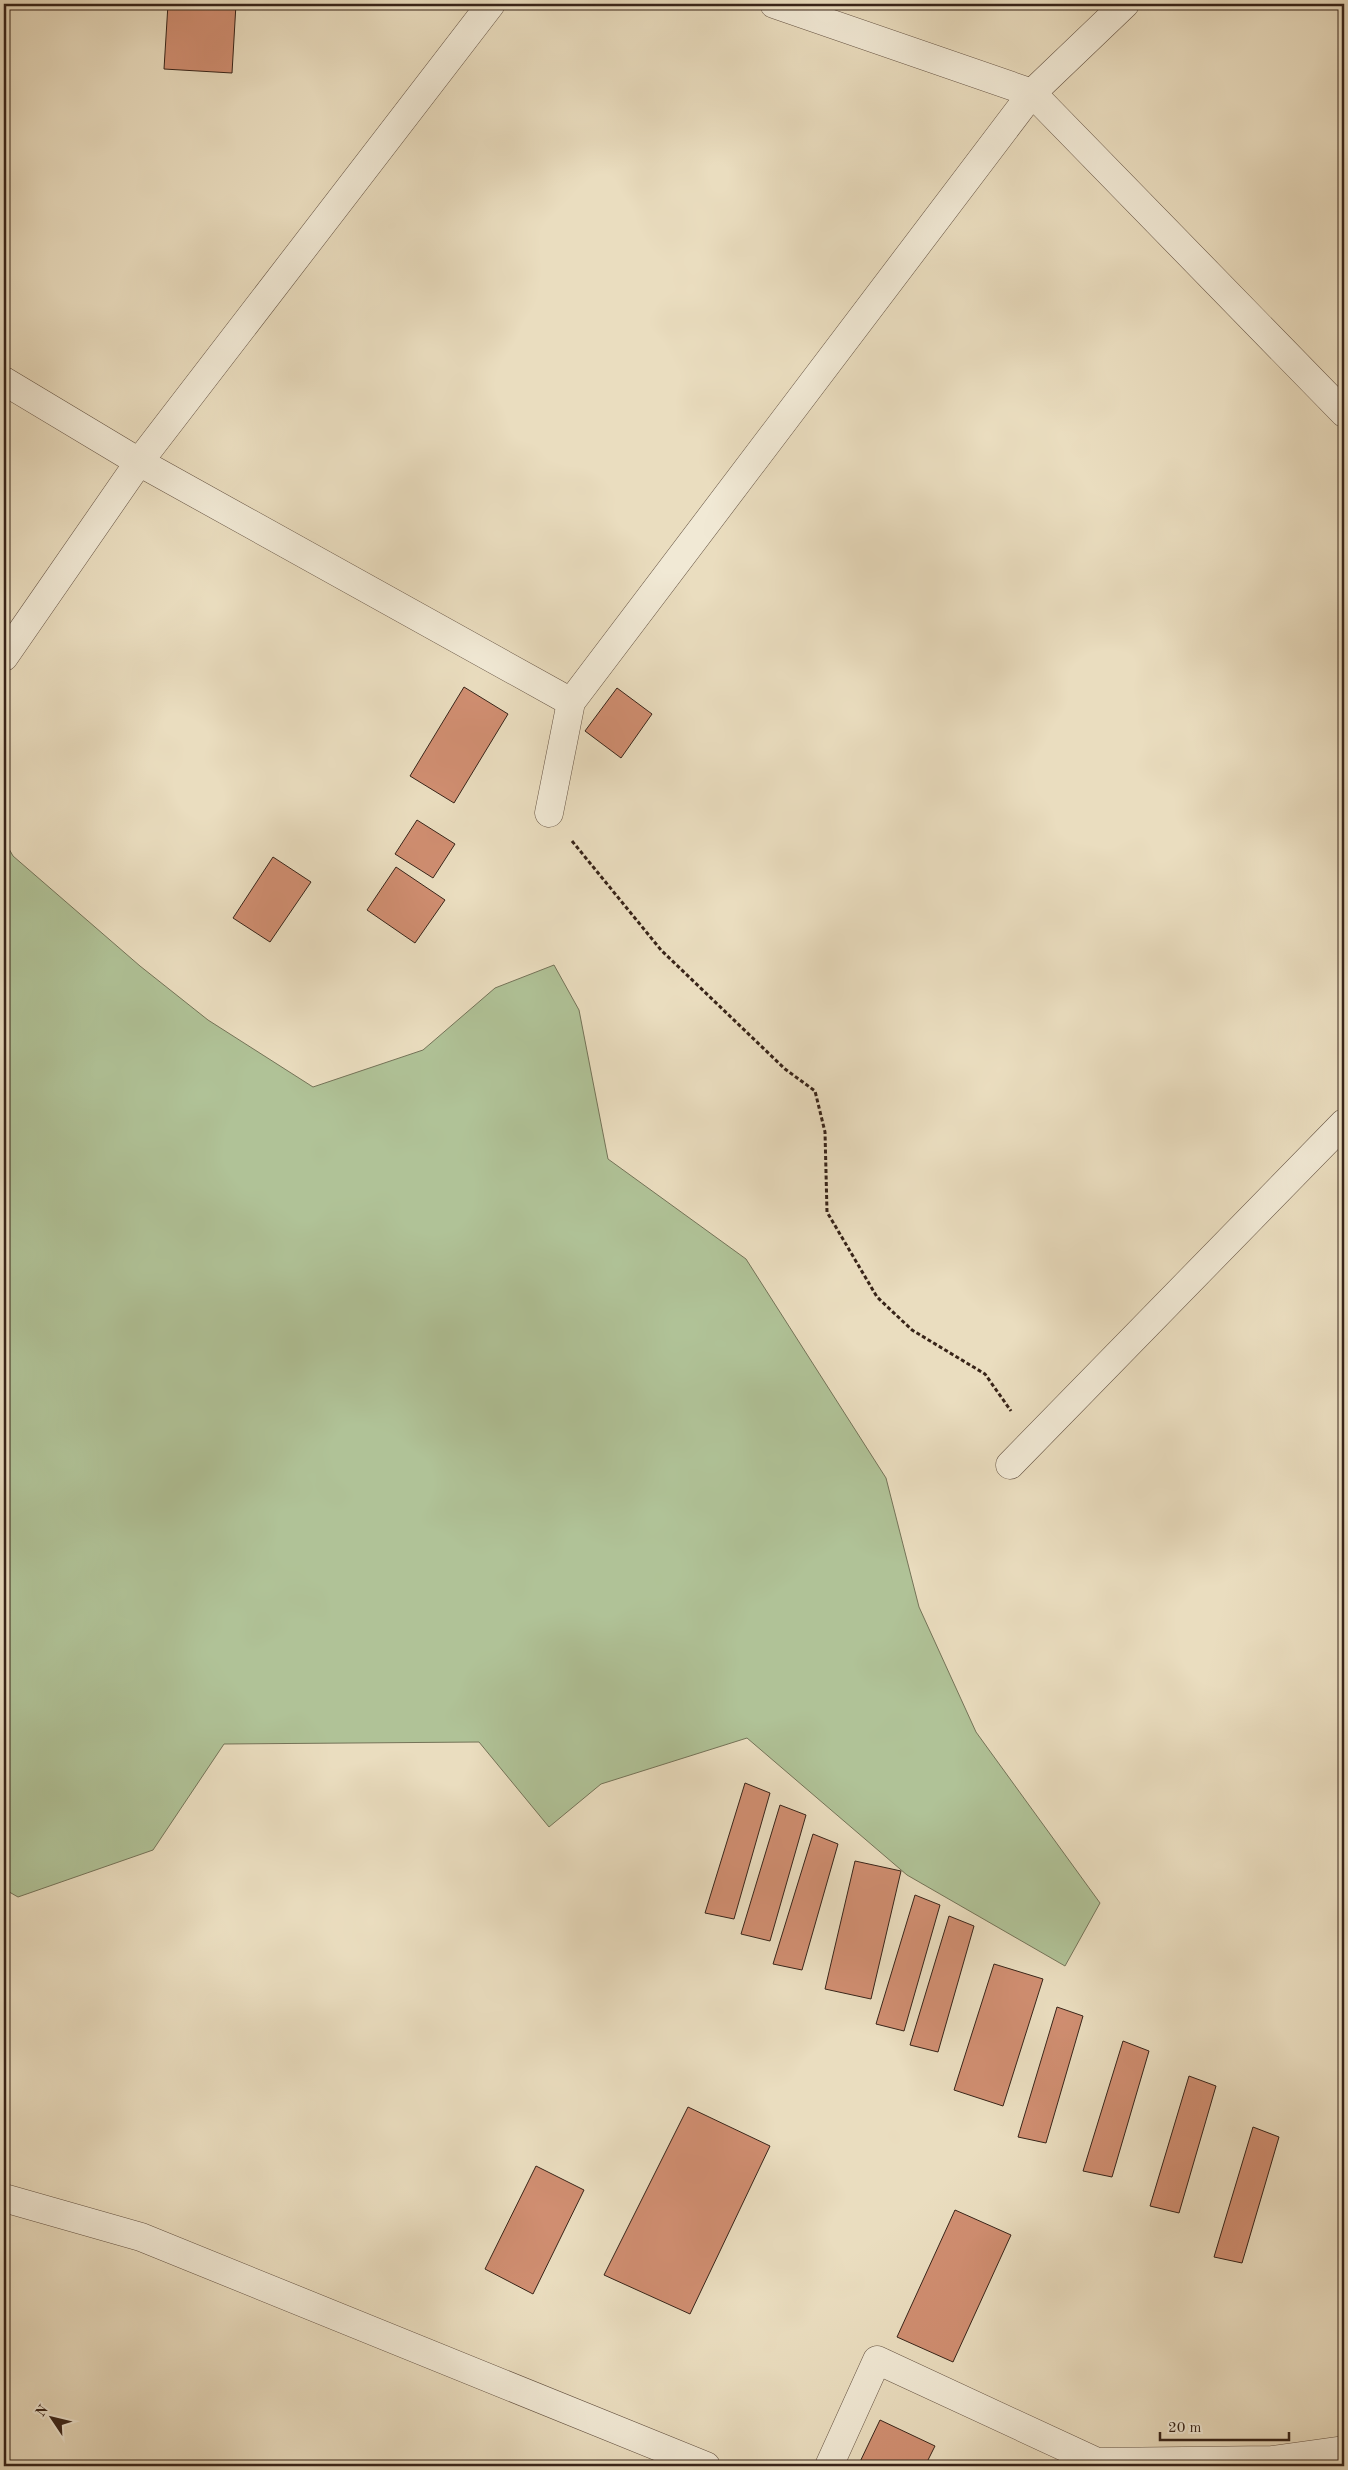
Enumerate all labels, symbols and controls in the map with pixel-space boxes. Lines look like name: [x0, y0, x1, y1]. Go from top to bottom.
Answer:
north arrow: [28, 2392, 78, 2442]
text: N: [33, 2402, 51, 2420]
scale bar: [1160, 2410, 1289, 2442]
text: 20 m: [1168, 2421, 1202, 2436]

